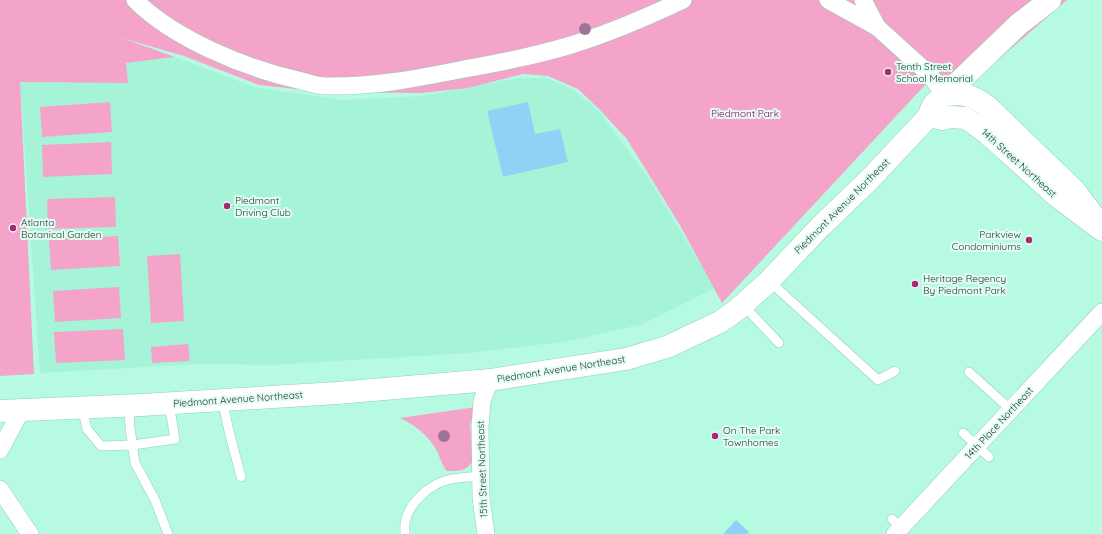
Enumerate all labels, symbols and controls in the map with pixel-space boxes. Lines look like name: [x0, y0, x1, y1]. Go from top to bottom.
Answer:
place label: Tenth Street School Memorial: [896, 60, 973, 85]
marker: Tenth Street School Memorial: [883, 67, 893, 77]
park label: Piedmont Park: [711, 107, 779, 120]
street label: 14th Street Northeast: [979, 126, 1060, 201]
street label: Piedmont Avenue Northeast: [791, 155, 893, 257]
place label: Piedmont Driving Club: [235, 194, 291, 219]
marker: Piedmont Driving Club: [222, 201, 232, 211]
place label: Atlanta Botanical Garden: [21, 216, 101, 241]
marker: Atlanta Botanical Garden: [8, 223, 18, 233]
place label: Parkview Condominiums: [952, 228, 1021, 253]
marker: Parkview Condominiums: [1024, 235, 1034, 245]
place label: Heritage Regency By Piedmont Park: [923, 272, 1006, 297]
marker: Heritage Regency By Piedmont Park: [910, 279, 920, 289]
street label: Piedmont Avenue Northeast: [496, 352, 627, 386]
street label: 14th Place Northeast: [962, 384, 1036, 462]
street label: Piedmont Avenue Northeast: [173, 388, 304, 410]
street label: 15th Street Northeast: [474, 420, 490, 518]
place label: On The Park Townhomes: [723, 424, 780, 449]
marker: On The Park Townhomes: [710, 431, 720, 441]

